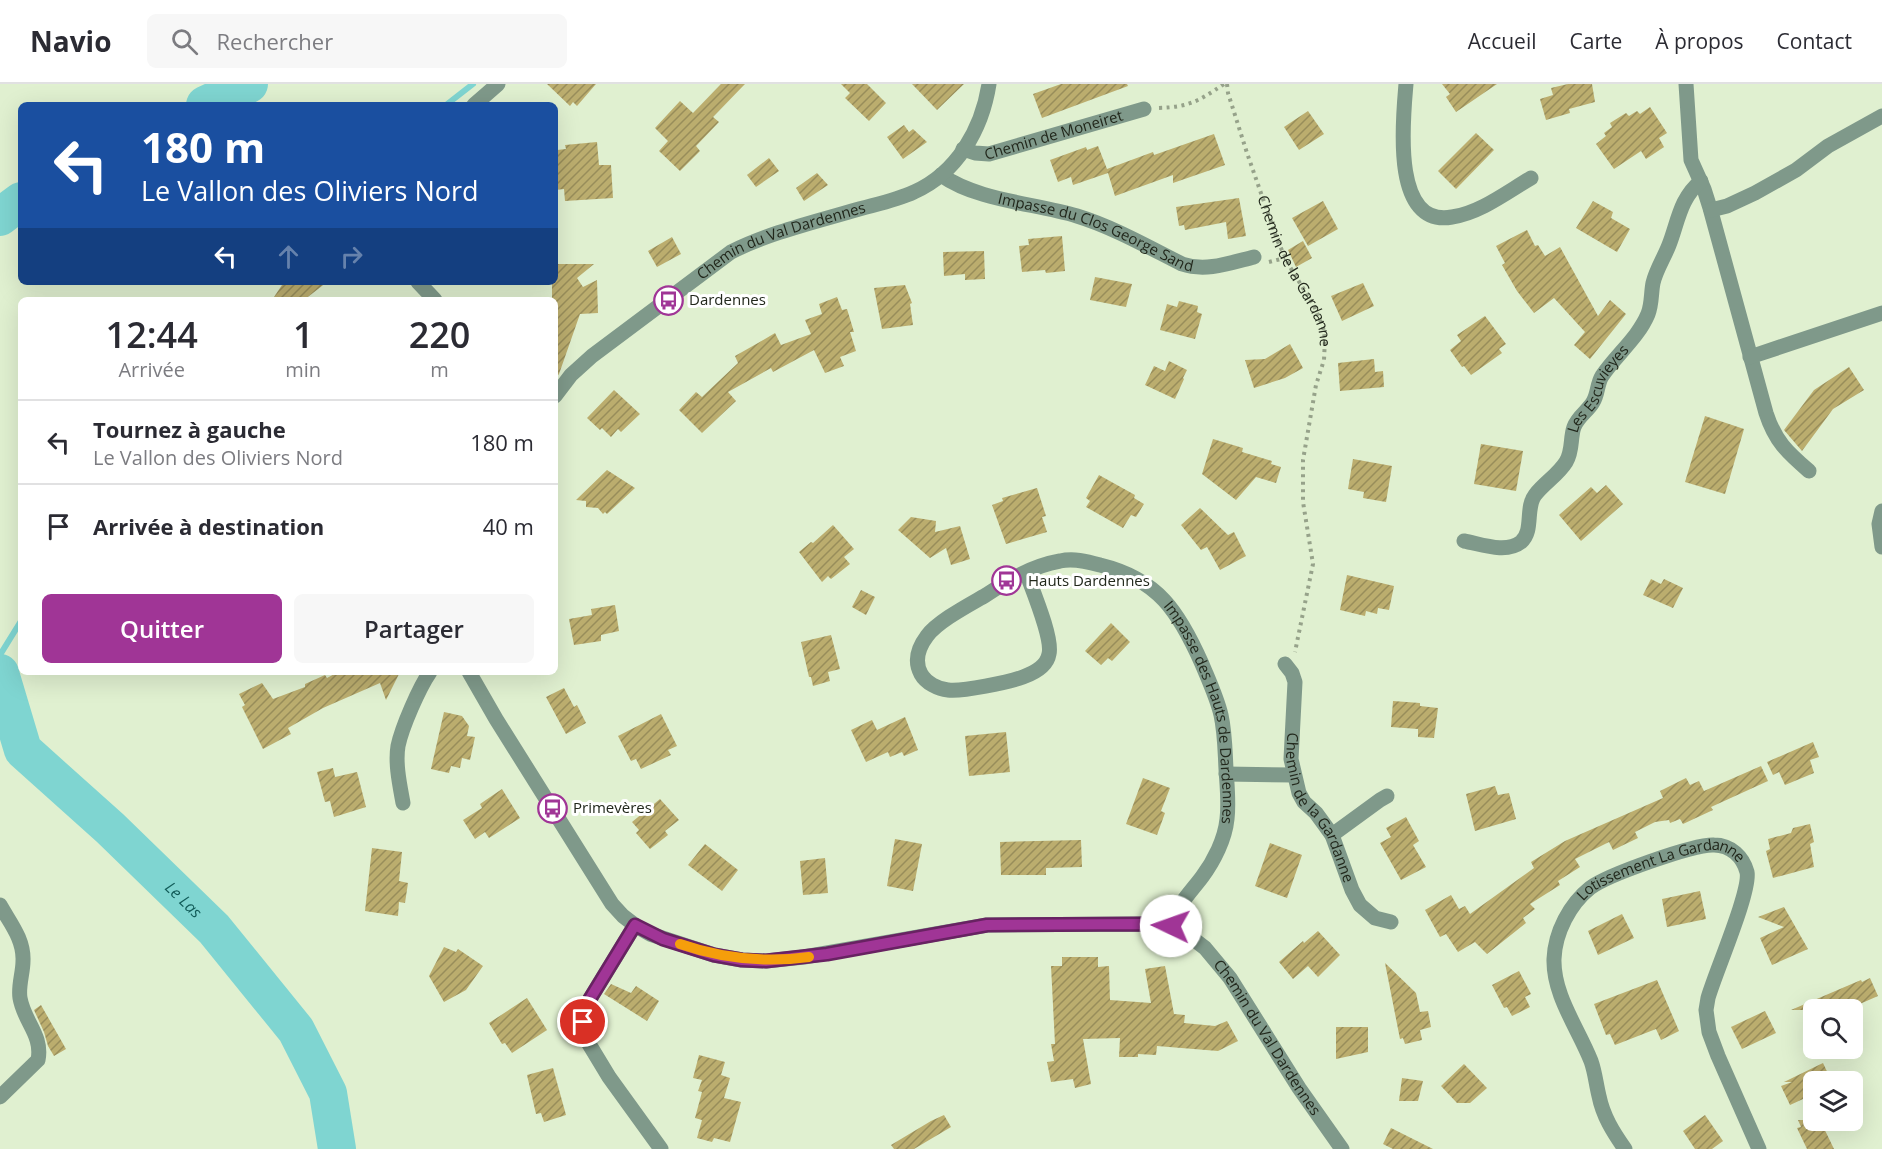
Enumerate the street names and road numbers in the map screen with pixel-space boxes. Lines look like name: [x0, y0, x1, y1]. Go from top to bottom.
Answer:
street label: Chemin de Moneiret: [982, 105, 1125, 164]
street label: Impasse du Clos George Sand: [996, 188, 1195, 276]
street label: Chemin de la Gardanne: [1253, 192, 1336, 347]
street label: Chemin du Val Dardennes: [692, 197, 867, 283]
street label: Les Escuvieyes: [1562, 340, 1632, 435]
street label: Impasse des Hauts de Dardennes: [1160, 596, 1239, 825]
street label: Chemin de la Gardanne: [1282, 732, 1359, 885]
street label: Lotissement La Gardanne: [1572, 834, 1750, 904]
street label: Chemin du Val Dardennes: [1210, 955, 1326, 1119]

